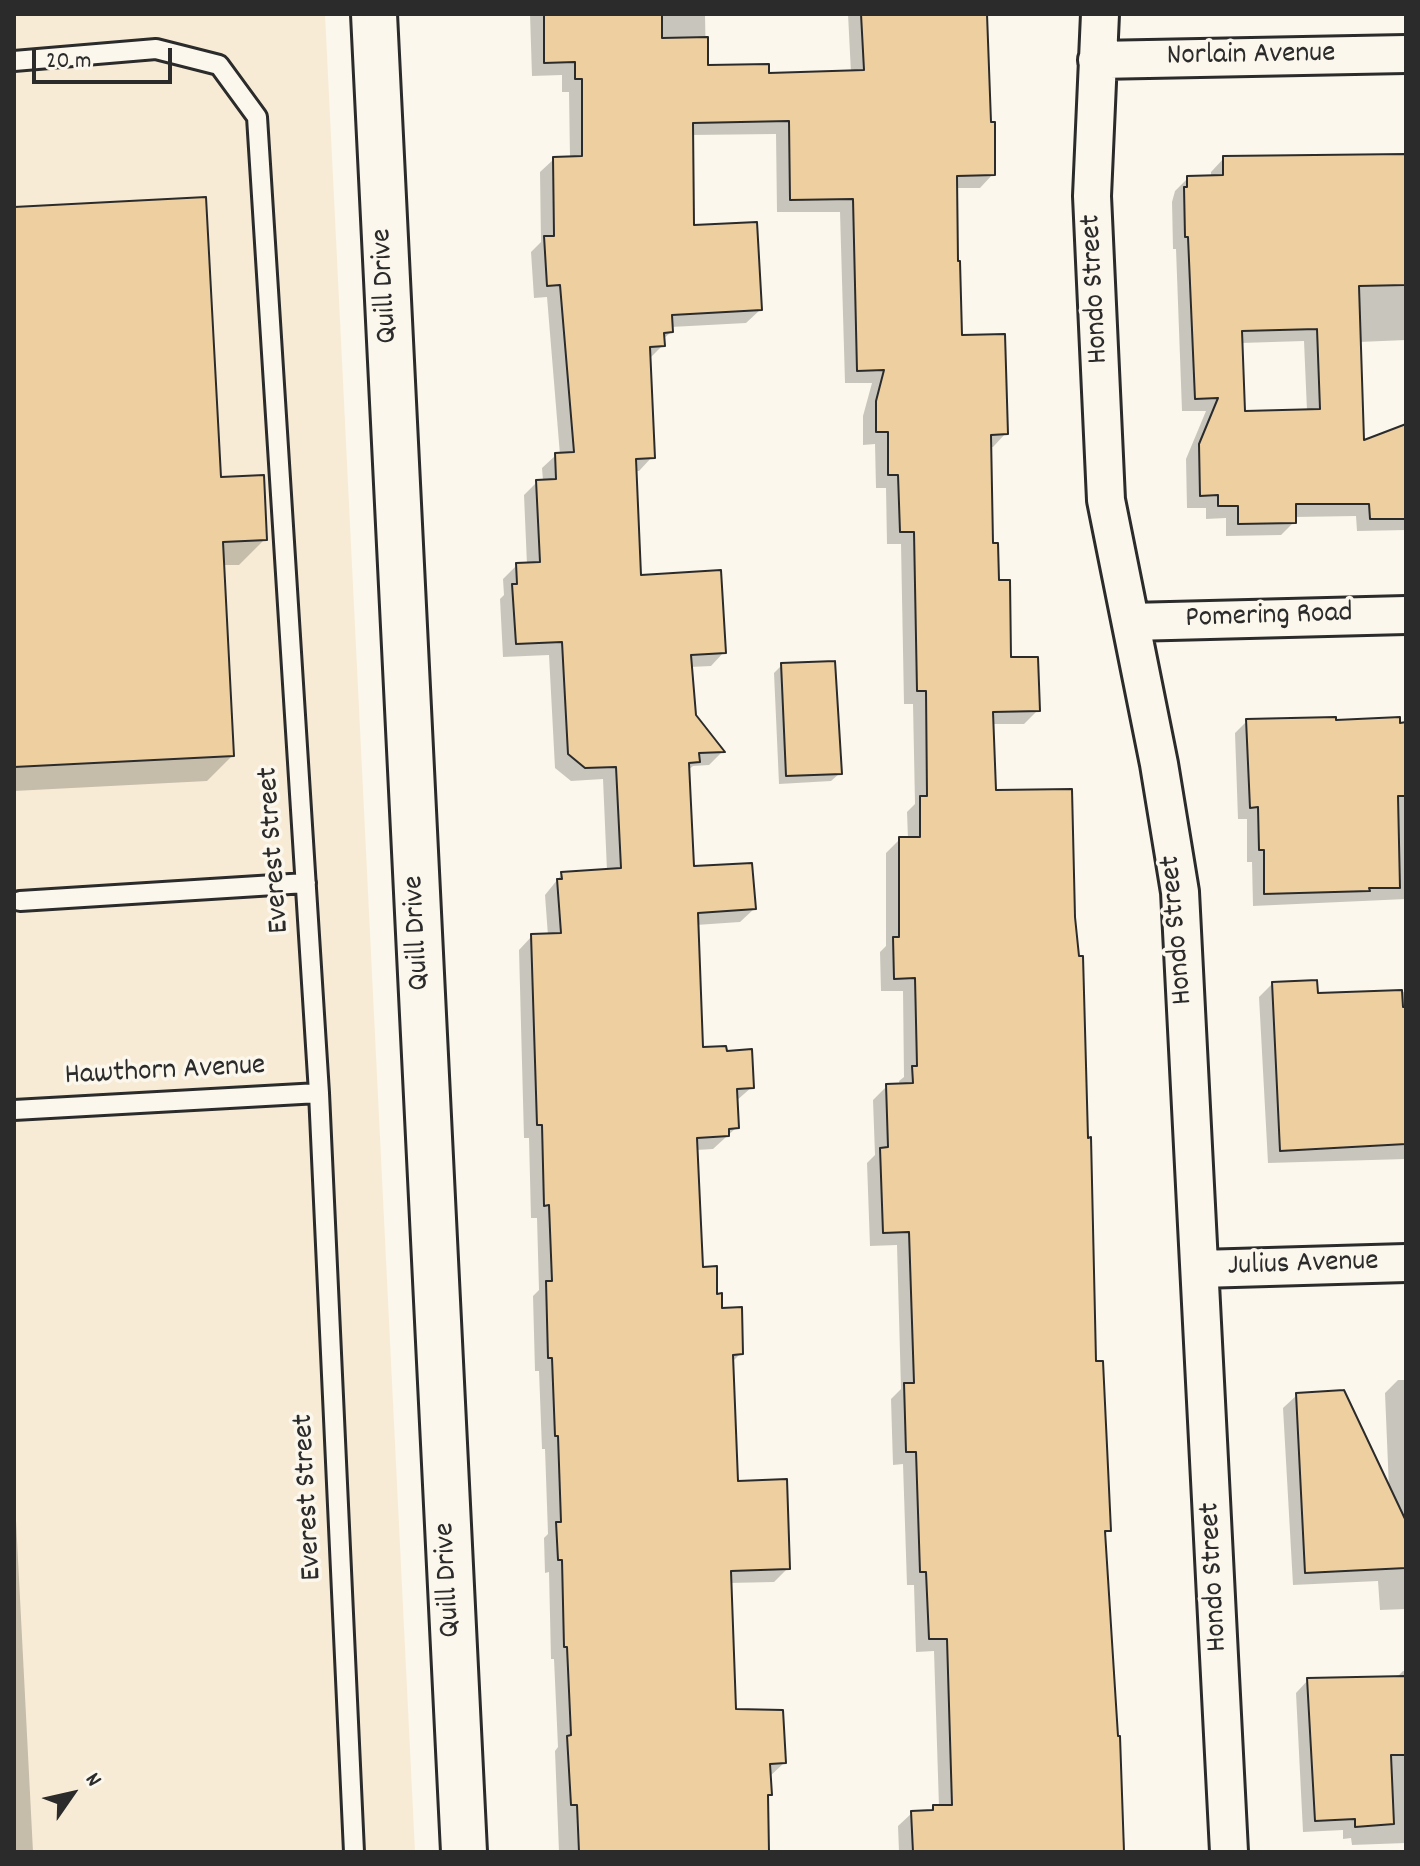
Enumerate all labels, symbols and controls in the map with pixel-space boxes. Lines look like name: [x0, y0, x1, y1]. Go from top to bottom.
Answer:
scale bar: [36, 32, 176, 82]
street label: Norlain Avenue: [1166, 38, 1336, 76]
text: 20 m: [46, 45, 92, 79]
street label: Hondo Street: [1075, 213, 1119, 365]
street label: Quill Drive: [366, 228, 408, 344]
street label: Pomering Road: [1185, 597, 1353, 639]
street label: Everest Street: [252, 765, 300, 935]
street label: Hondo Street: [1155, 854, 1203, 1006]
street label: Quill Drive: [398, 875, 440, 991]
street label: Hawthorn Avenue: [64, 1050, 266, 1096]
street label: Julius Avenue: [1227, 1245, 1379, 1287]
street label: Everest Street: [288, 1413, 332, 1581]
street label: Hondo Street: [1194, 1501, 1238, 1653]
street label: Quill Drive: [429, 1522, 471, 1638]
north arrow: [32, 1754, 112, 1834]
text: N: [76, 1767, 108, 1793]

